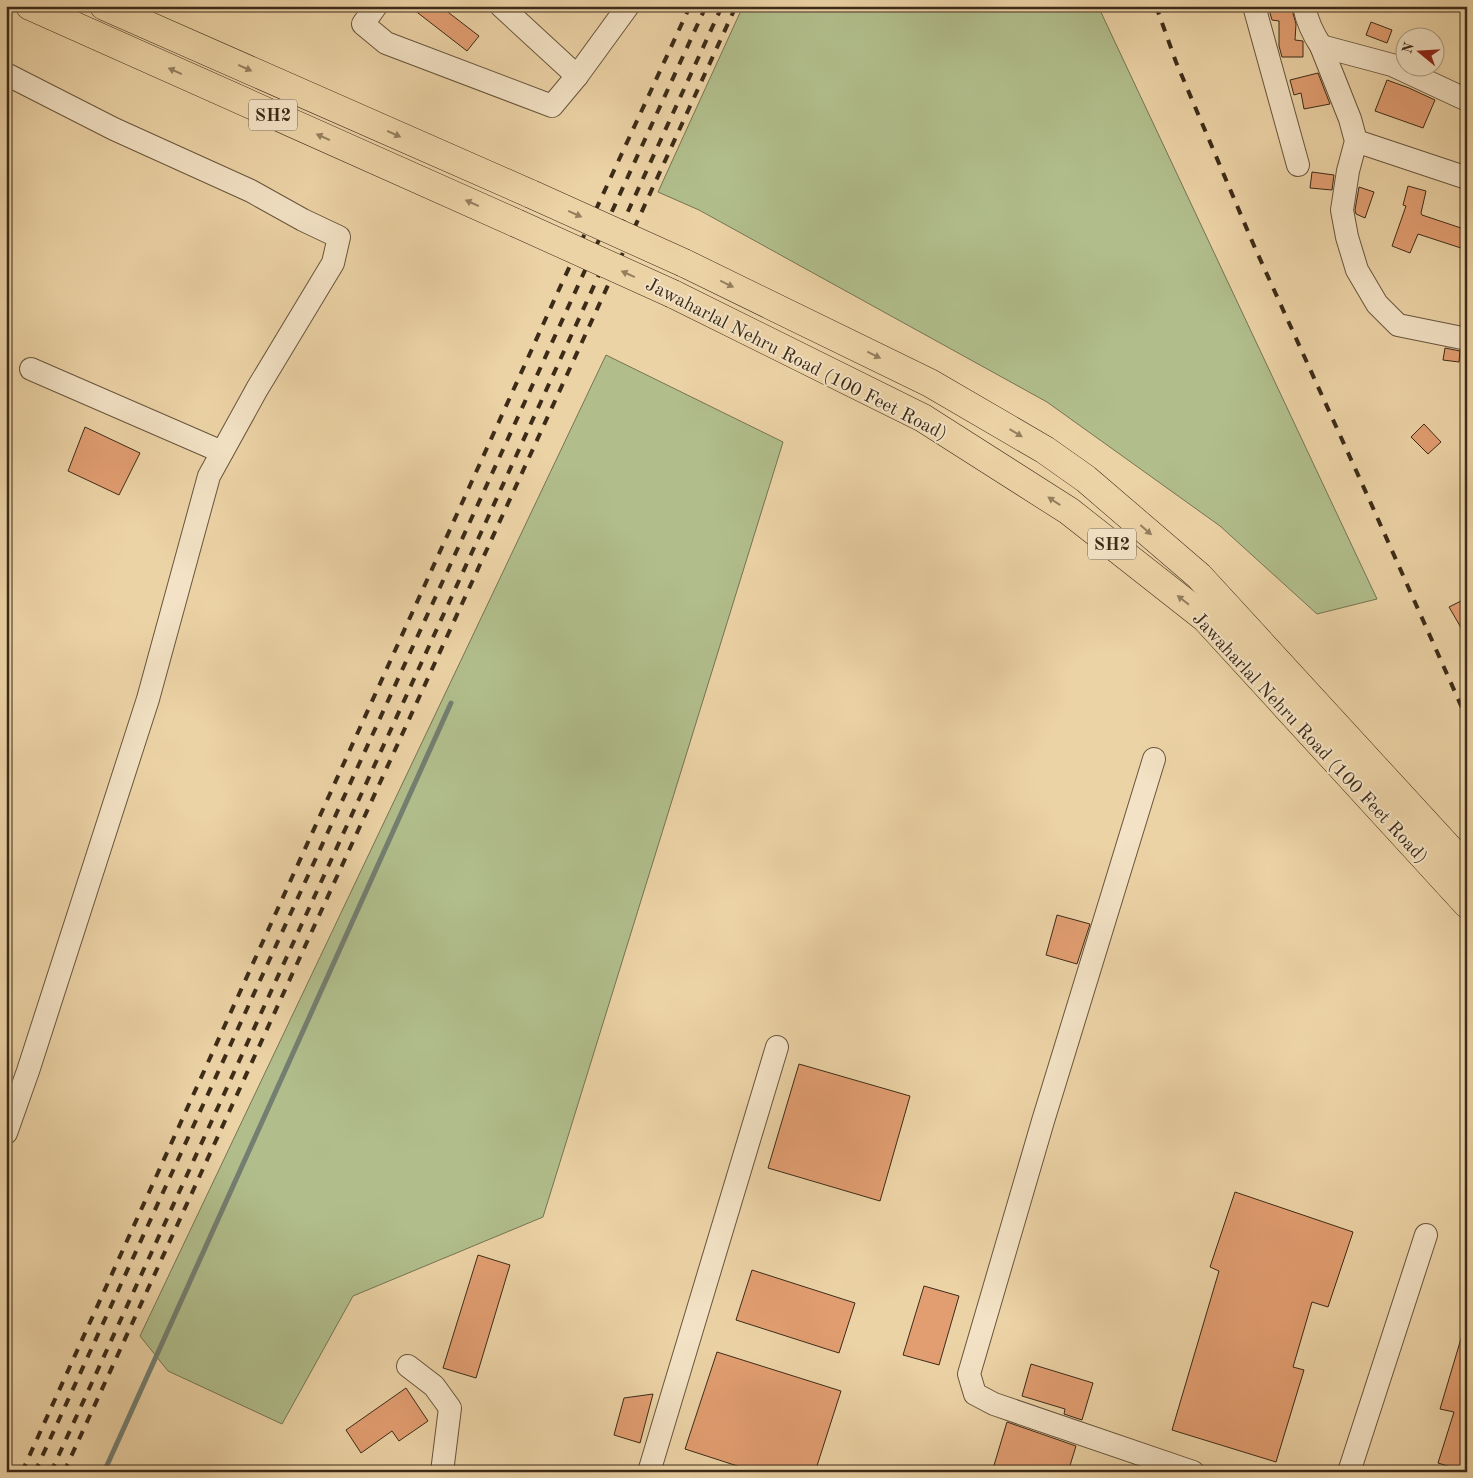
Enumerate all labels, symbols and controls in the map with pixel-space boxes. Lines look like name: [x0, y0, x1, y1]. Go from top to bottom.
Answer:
north arrow: [1396, 28, 1446, 78]
text: N: [1400, 41, 1417, 56]
one-way arrow: [238, 65, 252, 73]
one-way arrow: [168, 66, 182, 74]
road number: SH2: [249, 100, 297, 130]
one-way arrow: [387, 130, 401, 138]
one-way arrow: [316, 133, 330, 141]
one-way arrow: [465, 199, 479, 207]
one-way arrow: [568, 210, 582, 218]
one-way arrow: [621, 270, 635, 278]
street label: Jawaharlal Nehru Road (100 Feet Road): [642, 275, 950, 445]
one-way arrow: [720, 280, 735, 289]
one-way arrow: [867, 351, 881, 359]
one-way arrow: [1010, 429, 1023, 438]
one-way arrow: [1047, 497, 1061, 506]
one-way arrow: [1139, 525, 1152, 536]
road number: SH2: [1088, 528, 1136, 560]
one-way arrow: [1176, 595, 1189, 606]
street label: Jawaharlal Nehru Road (100 Feet Road): [1188, 609, 1431, 868]

